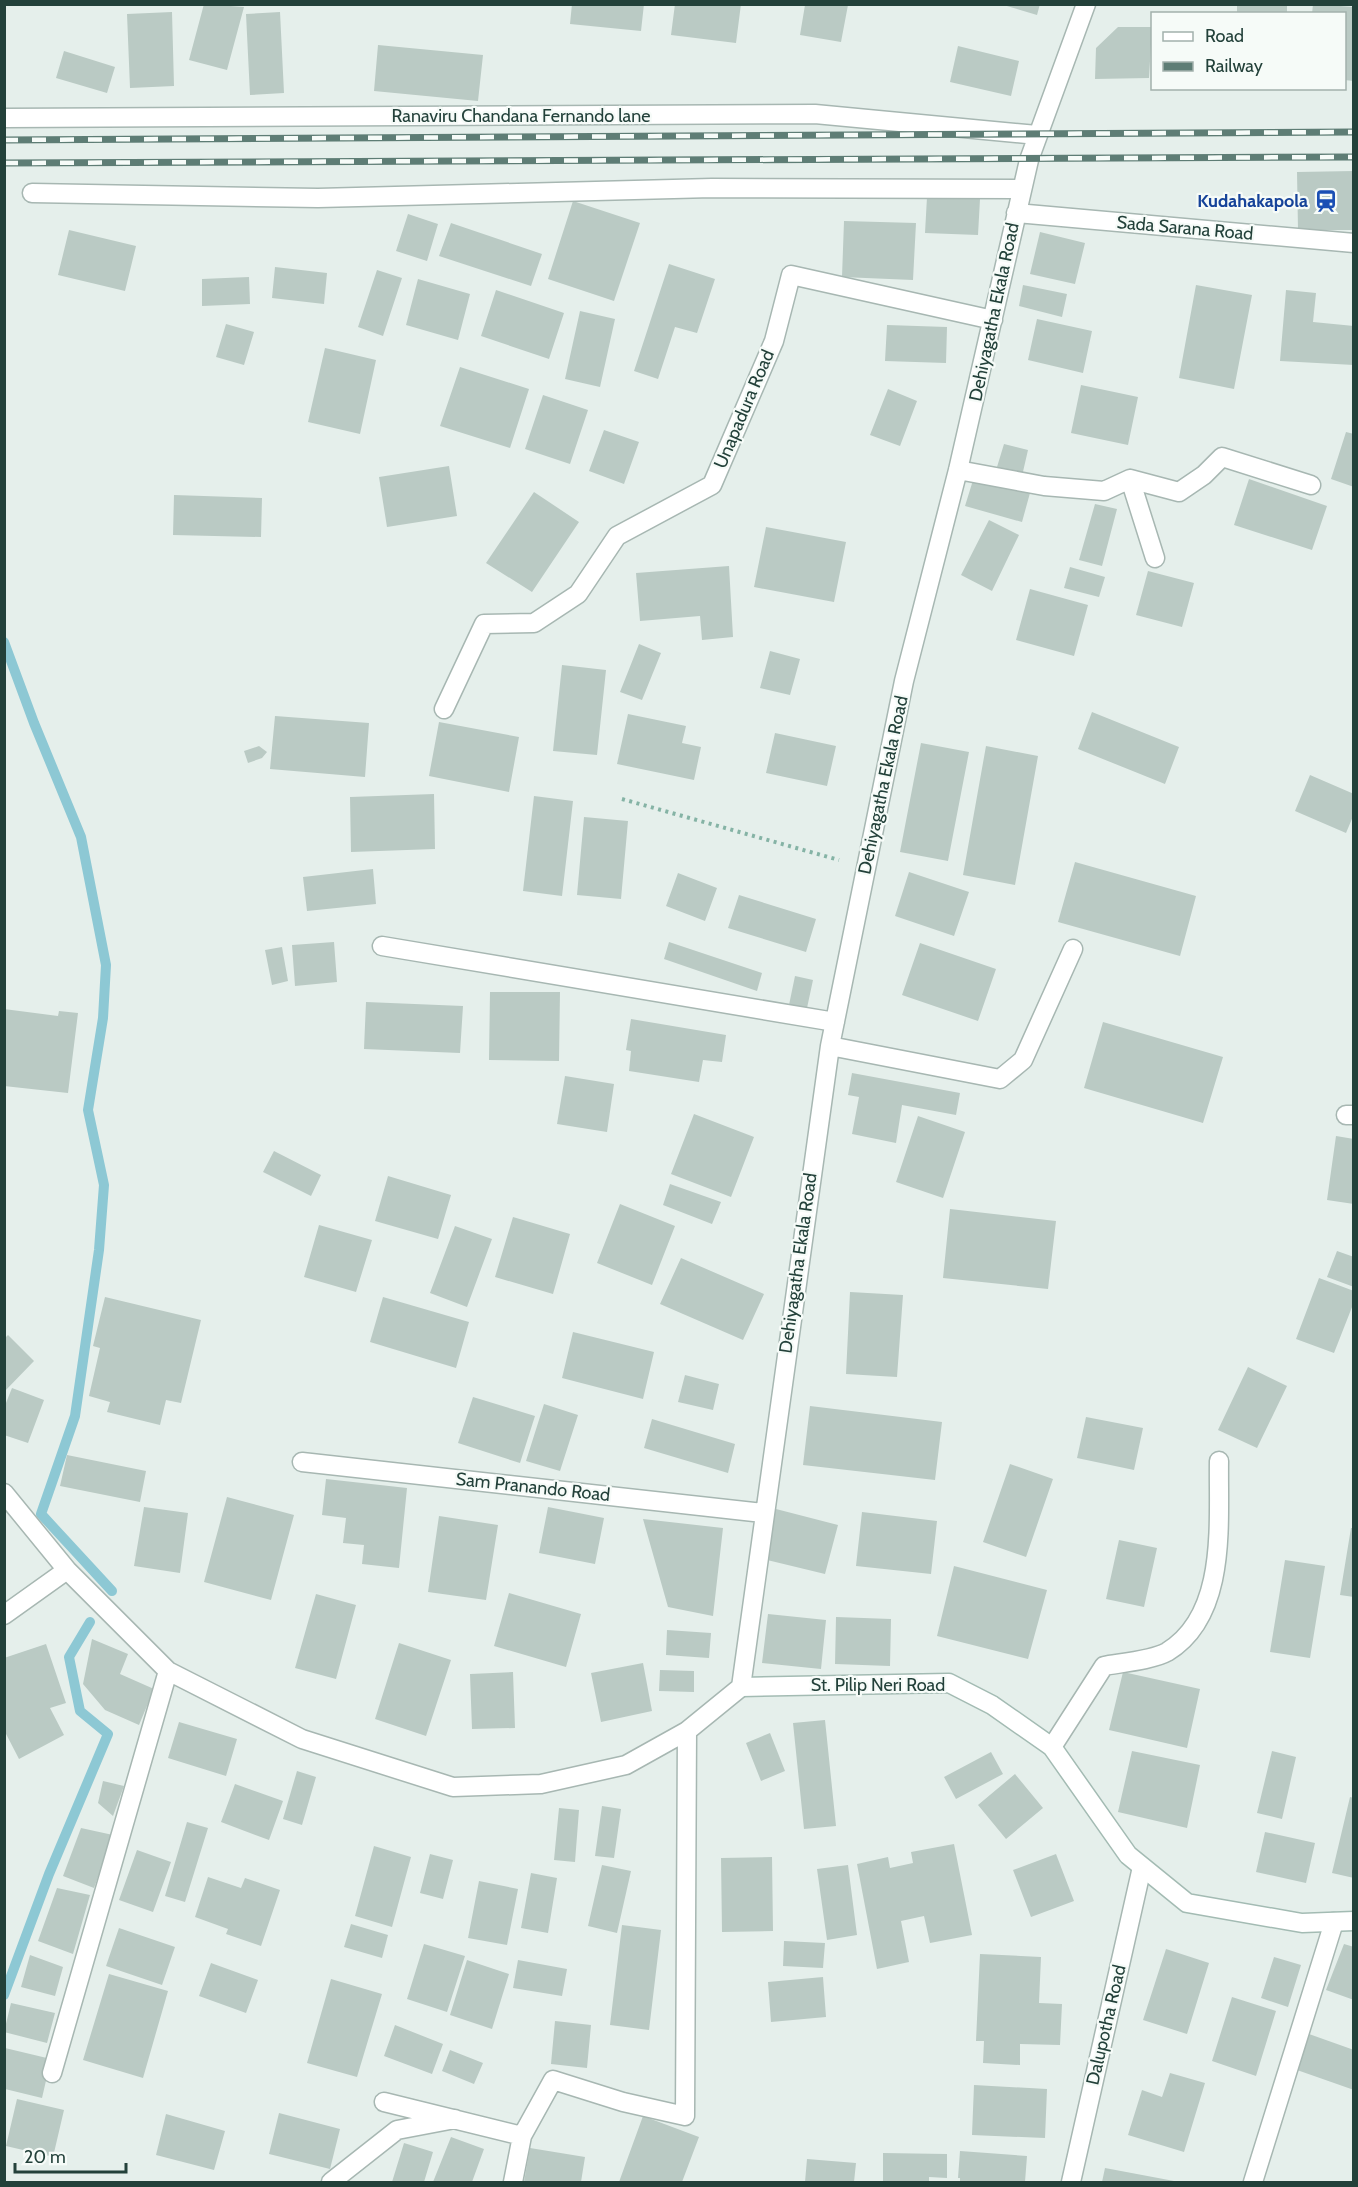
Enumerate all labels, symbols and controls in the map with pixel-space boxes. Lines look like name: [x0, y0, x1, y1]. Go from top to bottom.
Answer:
legend: [1151, 12, 1346, 90]
text: Road: [1205, 25, 1244, 47]
text: Railway: [1205, 55, 1263, 77]
street label: Ranaviru Chandana Fernando lane: [392, 105, 650, 127]
station icon: Kudahakapola: [1313, 188, 1339, 214]
place label: Kudahakapola: [1197, 190, 1308, 212]
street label: Sada Sarana Road: [1116, 211, 1254, 245]
street label: Dehiyagatha Ekala Road: [964, 221, 1024, 403]
street label: Unapadura Road: [709, 346, 779, 472]
street label: Dehiyagatha Ekala Road: [853, 694, 913, 876]
street label: Dehiyagatha Ekala Road: [774, 1171, 822, 1355]
street label: Sam Pranando Road: [455, 1468, 611, 1506]
street label: St. Pilip Neri Road: [811, 1674, 945, 1696]
street label: Dalupotha Road: [1081, 1963, 1131, 2087]
scale bar: [15, 2136, 126, 2174]
text: 20 m: [24, 2146, 66, 2168]

